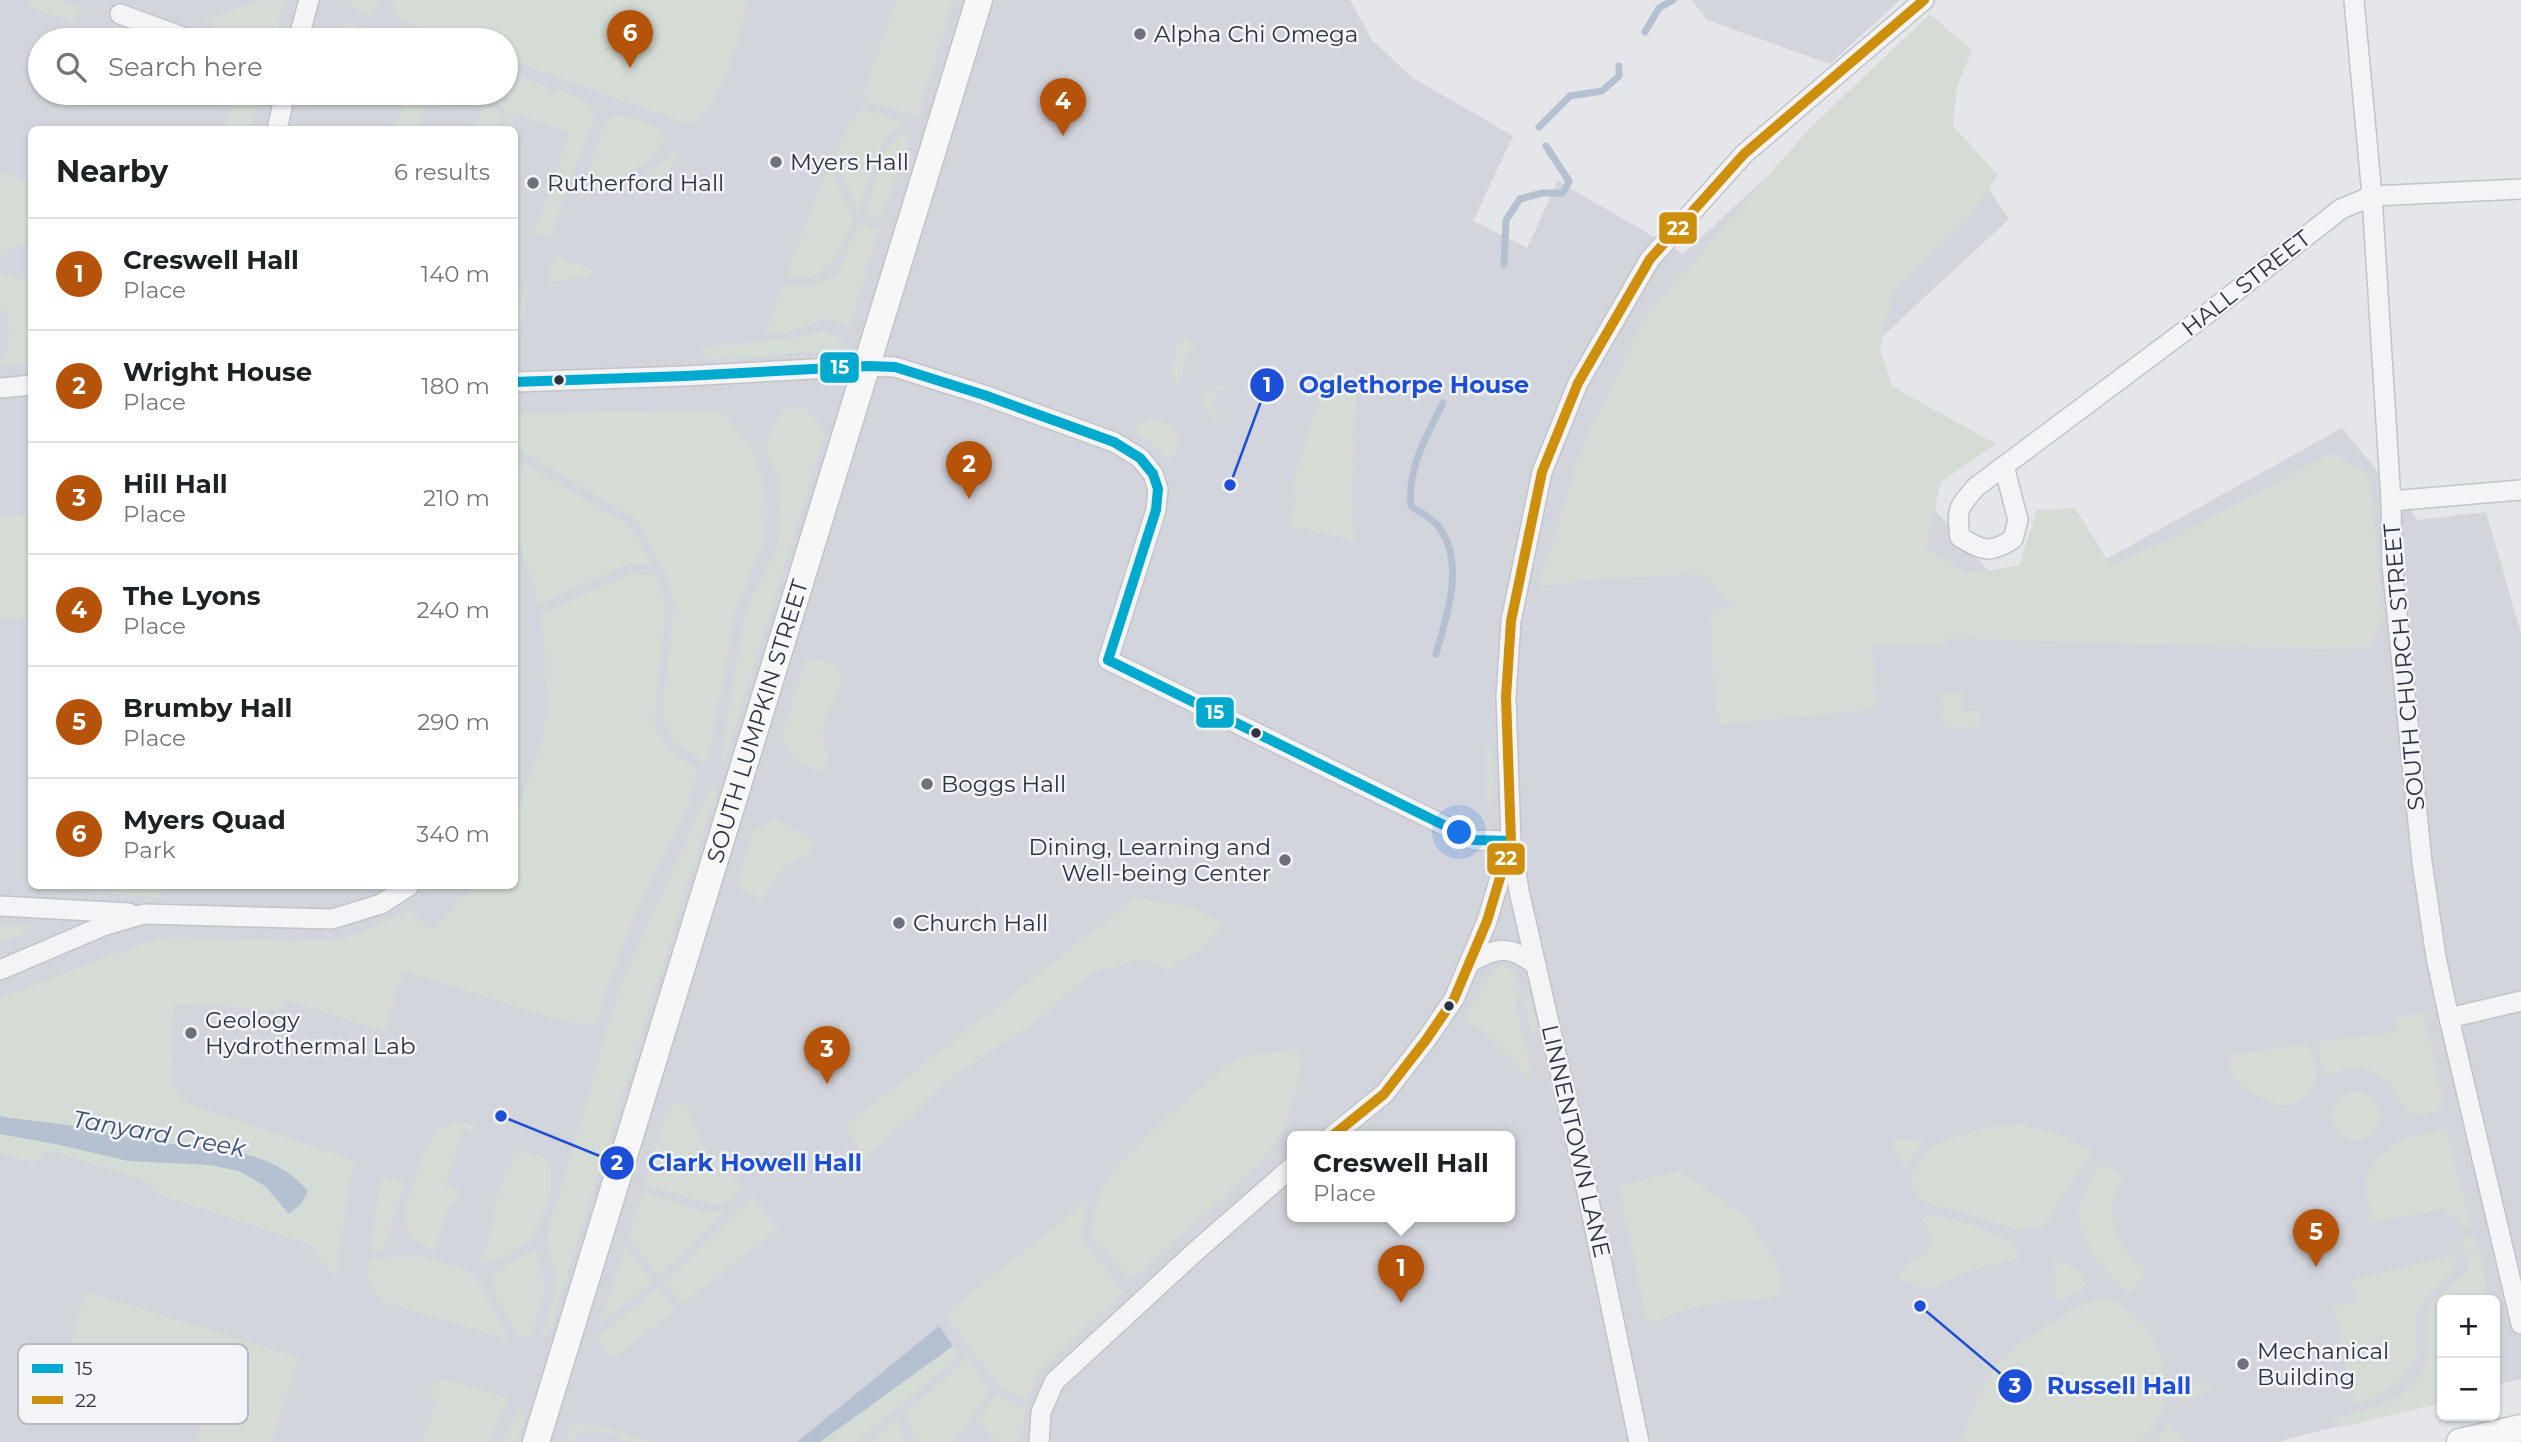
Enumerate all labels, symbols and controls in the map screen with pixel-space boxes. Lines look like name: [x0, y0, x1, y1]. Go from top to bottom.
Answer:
pin: 6: [607, 10, 653, 68]
place label: Alpha Chi Omega: [1154, 20, 1358, 48]
marker: Alpha Chi Omega: [1132, 26, 1148, 42]
search box: [28, 28, 518, 105]
icon: search: [52, 48, 90, 86]
text: Search here: [108, 51, 263, 83]
pin: 4: [1040, 78, 1086, 136]
place label: Myers Hall: [790, 148, 909, 176]
text: Nearby: [56, 153, 168, 190]
marker: Myers Hall: [768, 154, 784, 170]
text: 6 results: [394, 158, 490, 186]
place label: Rutherford Hall: [547, 169, 724, 197]
marker: Rutherford Hall: [525, 175, 541, 191]
line badge: 22: [1658, 211, 1698, 245]
text: 22: [1667, 217, 1689, 240]
street label: HALL STREET: [2176, 223, 2317, 342]
text: Creswell Hall: [123, 244, 299, 276]
text: 1: [74, 260, 84, 288]
text: 140 m: [421, 260, 490, 288]
text: Place: [123, 276, 186, 304]
line badge: 15: [819, 351, 860, 384]
text: Wright House: [123, 356, 312, 388]
text: 15: [831, 356, 849, 379]
callout: Oglethorpe House: [1249, 363, 1543, 408]
text: Oglethorpe House: [1299, 370, 1529, 399]
text: 2: [72, 372, 86, 400]
text: 180 m: [421, 372, 490, 400]
text: 1: [1263, 372, 1271, 397]
unlabelled marker: [552, 373, 566, 387]
text: Place: [123, 388, 186, 416]
pin: 2: [946, 441, 992, 499]
text: Hill Hall: [123, 468, 228, 500]
text: 3: [72, 484, 86, 512]
text: 210 m: [423, 484, 490, 512]
text: Place: [123, 500, 186, 528]
street label: SOUTH CHURCH STREET: [2377, 522, 2430, 812]
street label: SOUTH LUMPKIN STREET: [701, 575, 814, 866]
text: The Lyons: [123, 580, 261, 612]
text: 4: [71, 596, 87, 624]
text: 240 m: [417, 596, 490, 624]
text: Place: [123, 612, 186, 640]
text: Brumby Hall: [123, 692, 292, 724]
line badge: 15: [1195, 696, 1235, 729]
text: 15: [1206, 701, 1224, 724]
text: 5: [72, 708, 86, 736]
text: 290 m: [417, 708, 490, 736]
text: Place: [123, 724, 186, 752]
unlabelled marker: [1249, 726, 1263, 740]
place label: Boggs Hall: [941, 770, 1066, 798]
marker: Boggs Hall: [919, 776, 935, 792]
text: Myers Quad: [123, 804, 286, 836]
your location: [1442, 815, 1476, 849]
text: 6: [72, 820, 86, 848]
text: 340 m: [416, 820, 490, 848]
place label: Dining, Learning and Well-being Center: [1029, 833, 1271, 887]
text: Park: [123, 836, 176, 864]
line badge: 22: [1486, 842, 1526, 876]
text: 22: [1495, 847, 1517, 870]
marker: Dining, Learning and Well-being Center: [1277, 852, 1293, 868]
place label: Church Hall: [913, 909, 1048, 937]
marker: Church Hall: [891, 915, 907, 931]
unlabelled marker: [1442, 999, 1456, 1013]
place label: Geology Hydrothermal Lab: [205, 1006, 416, 1060]
street label: LINNENTOWN LANE: [1536, 1022, 1616, 1260]
marker: Geology Hydrothermal Lab: [183, 1025, 199, 1041]
pin: 3: [804, 1026, 850, 1084]
water label: Tanyard Creek: [70, 1104, 250, 1163]
popup: [1287, 1131, 1515, 1222]
callout: Clark Howell Hall: [599, 1140, 877, 1185]
text: Creswell Hall: [1313, 1147, 1489, 1179]
text: Clark Howell Hall: [648, 1148, 862, 1177]
text: 2: [611, 1150, 623, 1175]
text: Place: [1313, 1179, 1376, 1207]
pin: 5: [2293, 1209, 2339, 1267]
pin: 1: [1378, 1245, 1424, 1303]
map controls: [2437, 1295, 2500, 1421]
button: +: [2437, 1295, 2500, 1358]
place label: Mechanical Building: [2257, 1337, 2389, 1391]
legend: [18, 1344, 248, 1424]
marker: Mechanical Building: [2235, 1356, 2251, 1372]
text: 15: [75, 1357, 93, 1380]
button: −: [2437, 1358, 2500, 1421]
callout: Russell Hall: [1998, 1363, 2205, 1408]
text: Russell Hall: [2047, 1371, 2191, 1400]
text: 3: [2008, 1373, 2021, 1398]
text: 22: [75, 1389, 97, 1412]

